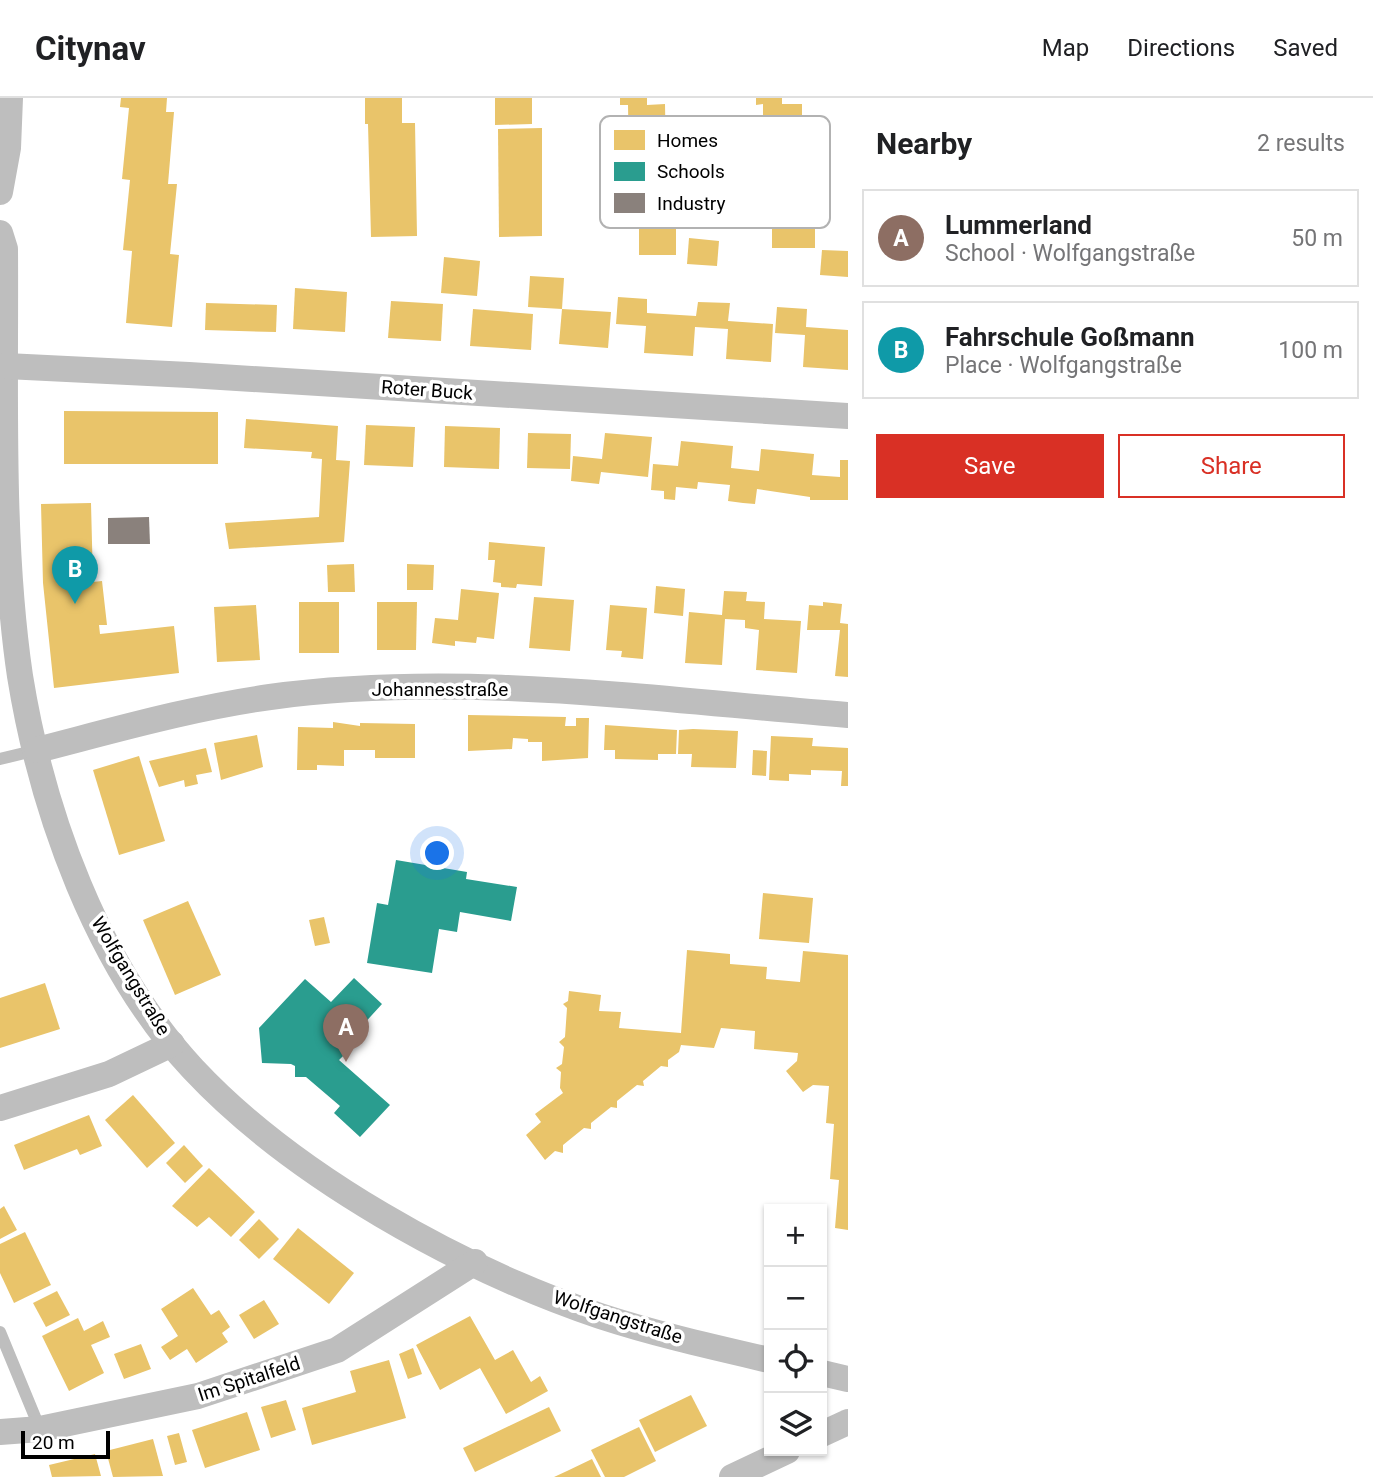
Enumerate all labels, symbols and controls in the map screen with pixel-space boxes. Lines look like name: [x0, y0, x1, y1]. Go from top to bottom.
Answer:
text: Citynav: [35, 29, 146, 68]
text: Map: [1042, 34, 1089, 62]
text: Directions: [1127, 34, 1235, 62]
text: Saved: [1273, 34, 1338, 62]
legend: [600, 116, 830, 228]
text: Nearby: [876, 126, 972, 161]
text: Homes: [657, 129, 718, 152]
text: 2 results: [1257, 130, 1345, 157]
text: Schools: [657, 160, 725, 183]
text: Industry: [657, 192, 725, 215]
text: Lummerland: [945, 210, 1092, 240]
text: A: [893, 225, 909, 252]
text: 50 m: [1291, 225, 1343, 252]
text: School · Wolfgangstraße: [945, 240, 1195, 267]
text: Fahrschule Goßmann: [945, 322, 1195, 352]
text: B: [894, 337, 908, 364]
text: 100 m: [1278, 337, 1343, 364]
text: Place · Wolfgangstraße: [945, 352, 1182, 379]
street label: Roter Buck: [380, 375, 474, 405]
button: Save: [876, 434, 1104, 498]
button: Share: [1118, 434, 1345, 498]
pin: B: [52, 546, 98, 604]
street label: Johannesstraße: [372, 678, 508, 701]
your location: [420, 836, 454, 870]
street label: Wolfgangstraße: [87, 912, 175, 1040]
pin: A: [323, 1004, 369, 1062]
map controls: [764, 1204, 827, 1456]
button: +: [764, 1204, 827, 1267]
button: −: [764, 1267, 827, 1330]
street label: Wolfgangstraße: [551, 1285, 685, 1349]
button: locate: [764, 1330, 827, 1393]
street label: Im Spitalfeld: [195, 1352, 303, 1406]
button: layers: [764, 1393, 827, 1456]
scale bar: [21, 1428, 110, 1460]
text: 20 m: [32, 1431, 75, 1454]

